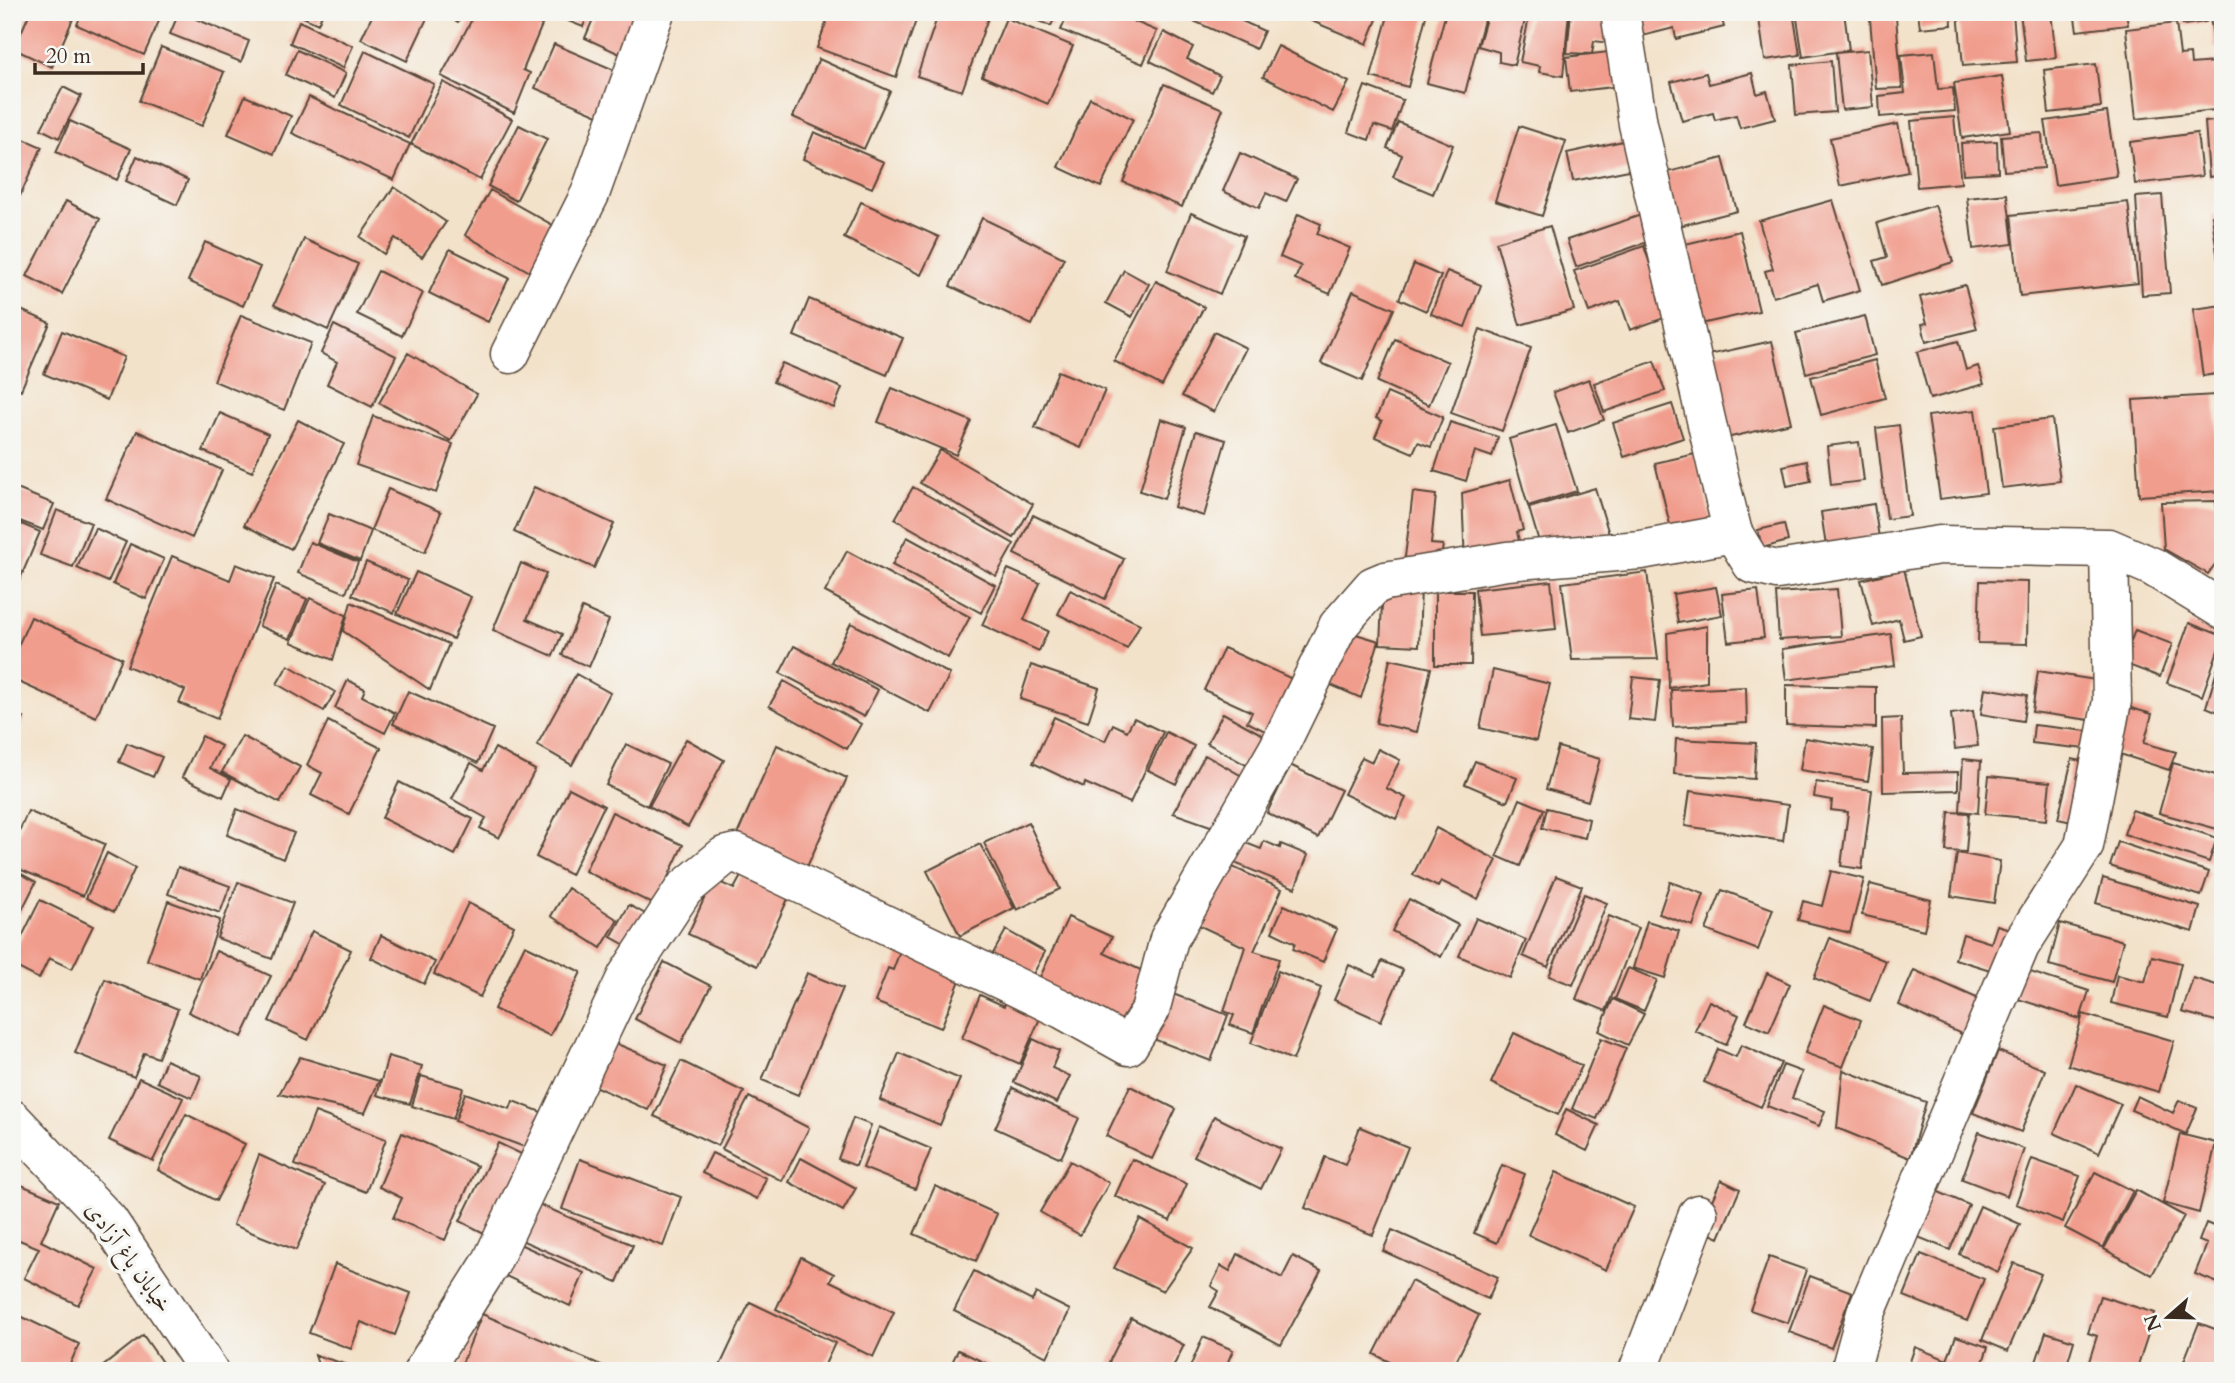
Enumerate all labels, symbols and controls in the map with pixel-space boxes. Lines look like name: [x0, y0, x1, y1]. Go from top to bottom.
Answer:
scale bar: [35, 32, 144, 76]
text: 20 m: [46, 42, 91, 71]
street label: خیابان باغ آزادی: [75, 1195, 180, 1321]
north arrow: [2134, 1282, 2204, 1352]
text: N: [2138, 1310, 2168, 1335]

